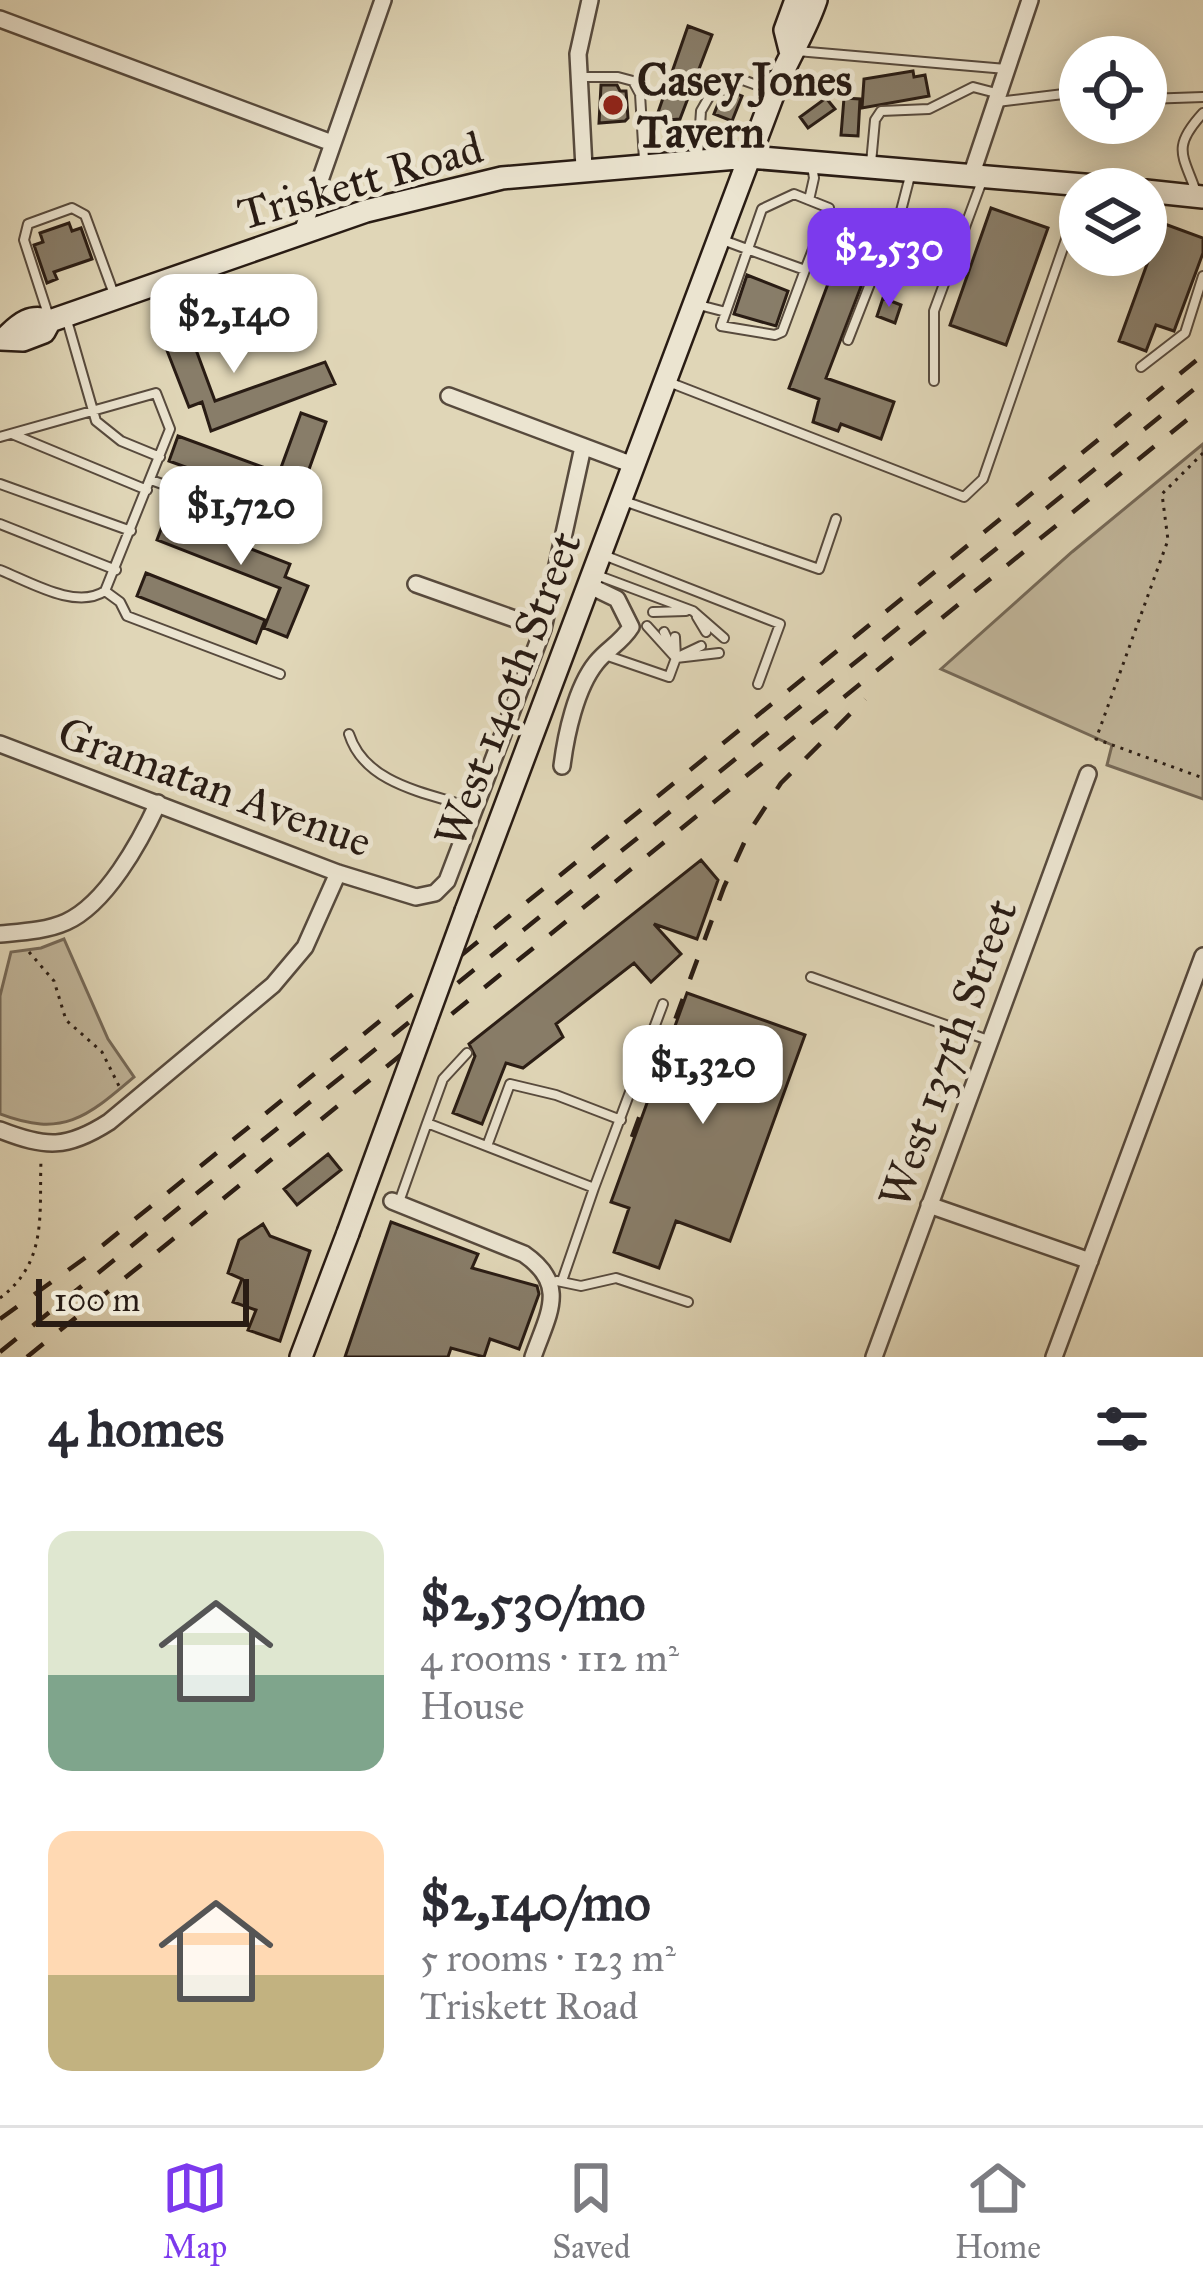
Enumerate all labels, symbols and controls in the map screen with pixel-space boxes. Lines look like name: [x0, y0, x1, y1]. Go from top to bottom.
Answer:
map controls: [1059, 36, 1167, 276]
button: locate: [1059, 36, 1167, 144]
place label: Casey Jones Tavern: [637, 52, 852, 159]
marker: Casey Jones Tavern: [600, 92, 626, 118]
street label: Triskett Road: [231, 119, 489, 242]
button: layers: [1059, 168, 1167, 276]
pin: $2,530: [791, 208, 987, 310]
text: $2,530: [834, 223, 944, 271]
pin: $2,140: [136, 274, 332, 376]
text: $2,140: [177, 289, 291, 337]
pin: $1,720: [143, 466, 339, 568]
text: $1,720: [186, 481, 296, 529]
street label: West 140th Street: [422, 524, 593, 855]
street label: Gramatan Avenue: [51, 704, 379, 869]
street label: West 137th Street: [866, 892, 1029, 1215]
pin: $1,320: [605, 1025, 801, 1127]
text: $1,320: [650, 1040, 756, 1088]
scale bar: [36, 1273, 249, 1326]
text: 100 m: [54, 1280, 140, 1320]
icon: filters: [1089, 1396, 1155, 1462]
text: 4 homes: [48, 1398, 224, 1460]
text: $2,530/mo: [420, 1572, 645, 1634]
icon: home: [144, 1579, 288, 1723]
text: 4 rooms · 112 m²: [420, 1634, 679, 1682]
text: House: [420, 1682, 524, 1730]
text: $2,140/mo: [420, 1872, 651, 1934]
icon: home: [144, 1879, 288, 2023]
text: 5 rooms · 123 m²: [420, 1934, 676, 1982]
text: Triskett Road: [420, 1982, 638, 2030]
tab: Map: [162, 2155, 228, 2267]
tab: Saved: [552, 2155, 631, 2267]
tab: Home: [955, 2155, 1041, 2267]

